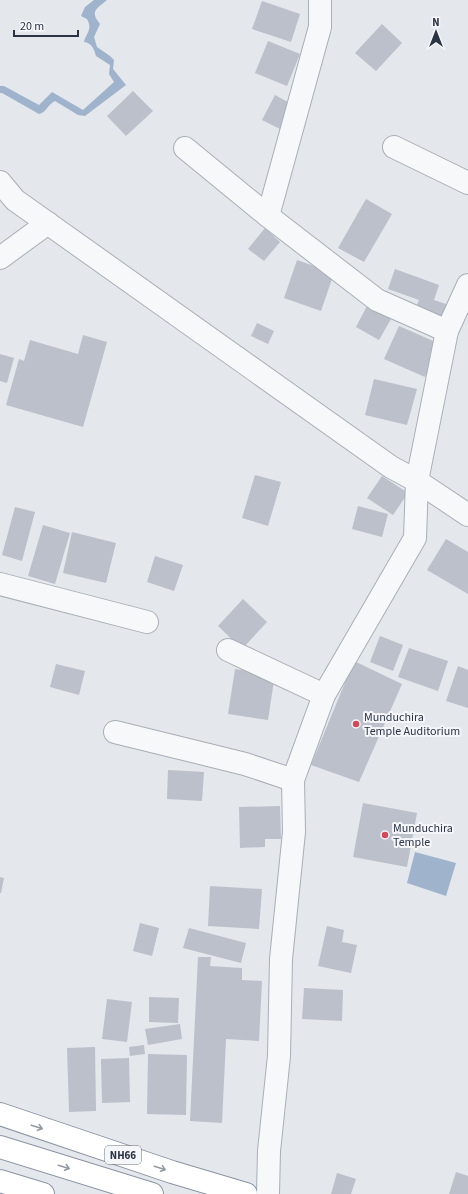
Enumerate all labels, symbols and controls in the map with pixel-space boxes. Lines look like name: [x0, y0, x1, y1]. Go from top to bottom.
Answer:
scale bar: [14, 12, 78, 38]
north arrow: [416, 12, 456, 52]
text: N: [432, 15, 440, 30]
text: 20 m: [20, 18, 44, 35]
place label: Munduchira Temple Auditorium: [364, 709, 460, 740]
marker: Munduchira Temple Auditorium: [351, 719, 361, 729]
place label: Munduchira Temple: [393, 820, 453, 851]
marker: Munduchira Temple: [380, 830, 390, 840]
one-way arrow: [30, 1124, 43, 1131]
road number: NH66: [105, 1146, 141, 1164]
one-way arrow: [57, 1164, 70, 1171]
one-way arrow: [154, 1165, 167, 1172]

